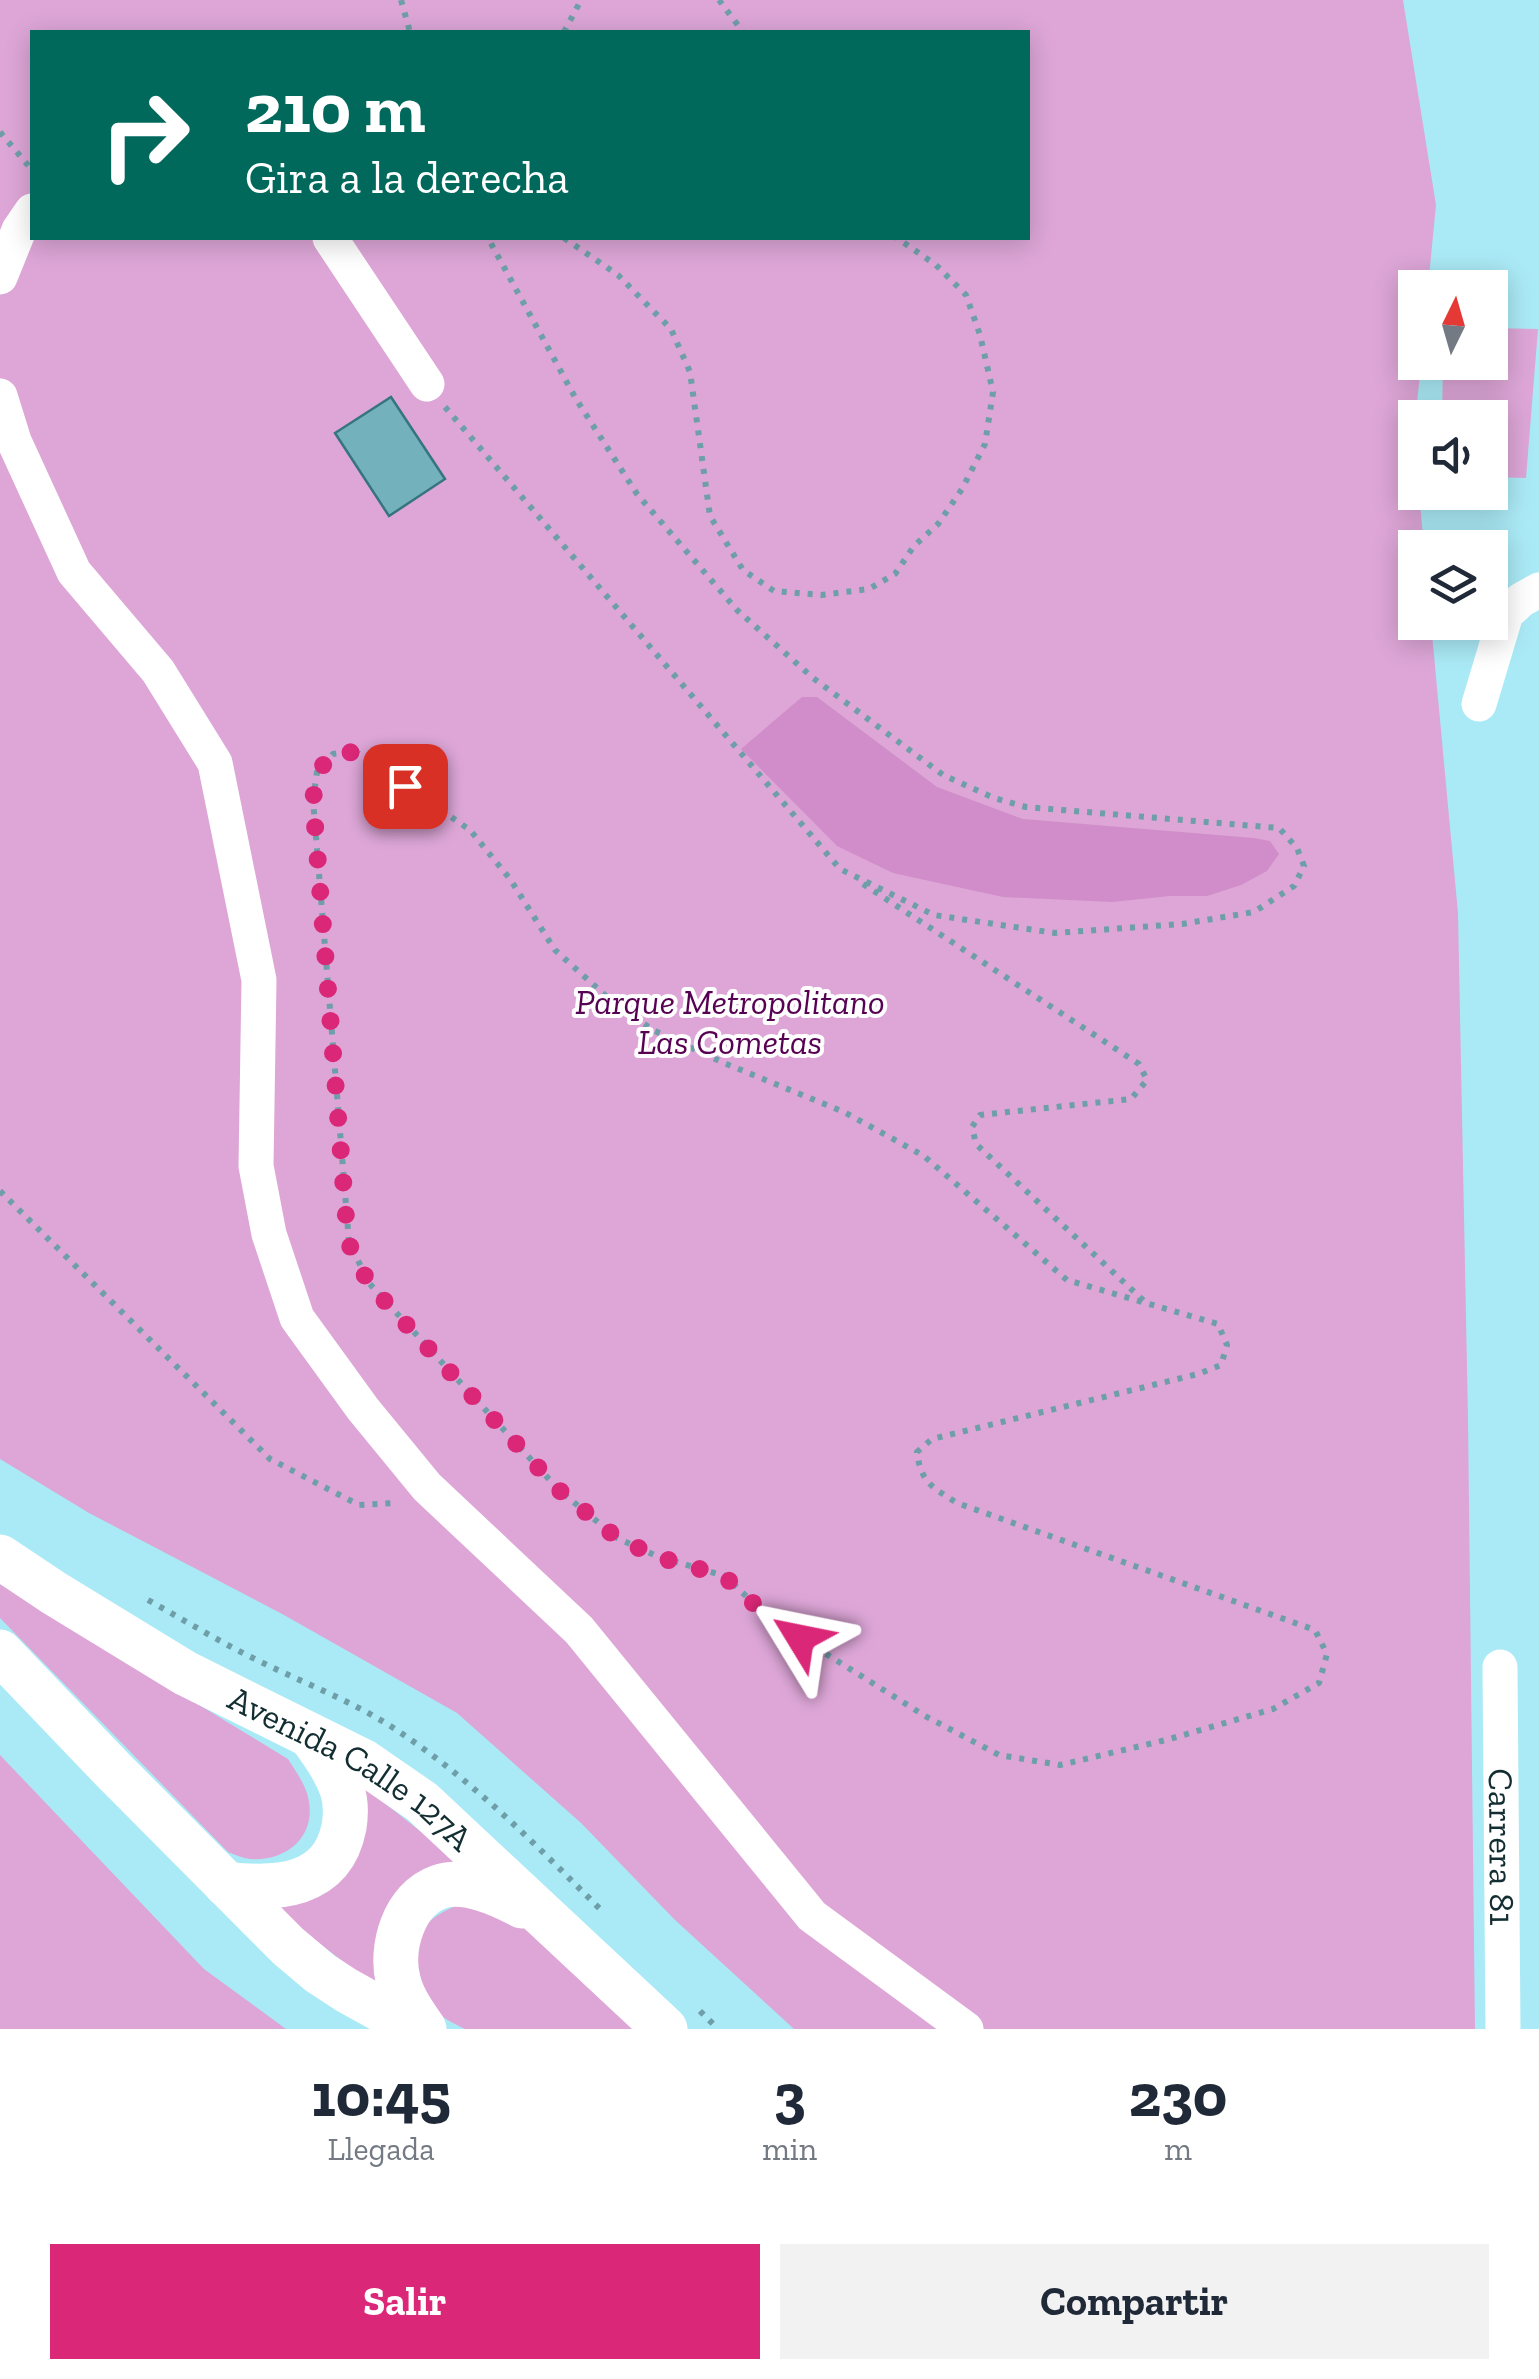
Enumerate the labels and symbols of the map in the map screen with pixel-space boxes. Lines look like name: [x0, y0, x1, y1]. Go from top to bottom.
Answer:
north arrow: [1398, 270, 1508, 380]
pin: [363, 744, 448, 829]
park label: Parque Metropolitano Las Cometas: [575, 981, 885, 1063]
position arrow: [748, 1586, 852, 1690]
street label: Avenida Calle 127A: [222, 1677, 482, 1860]
street label: Carrera 81: [1480, 1768, 1523, 1926]

